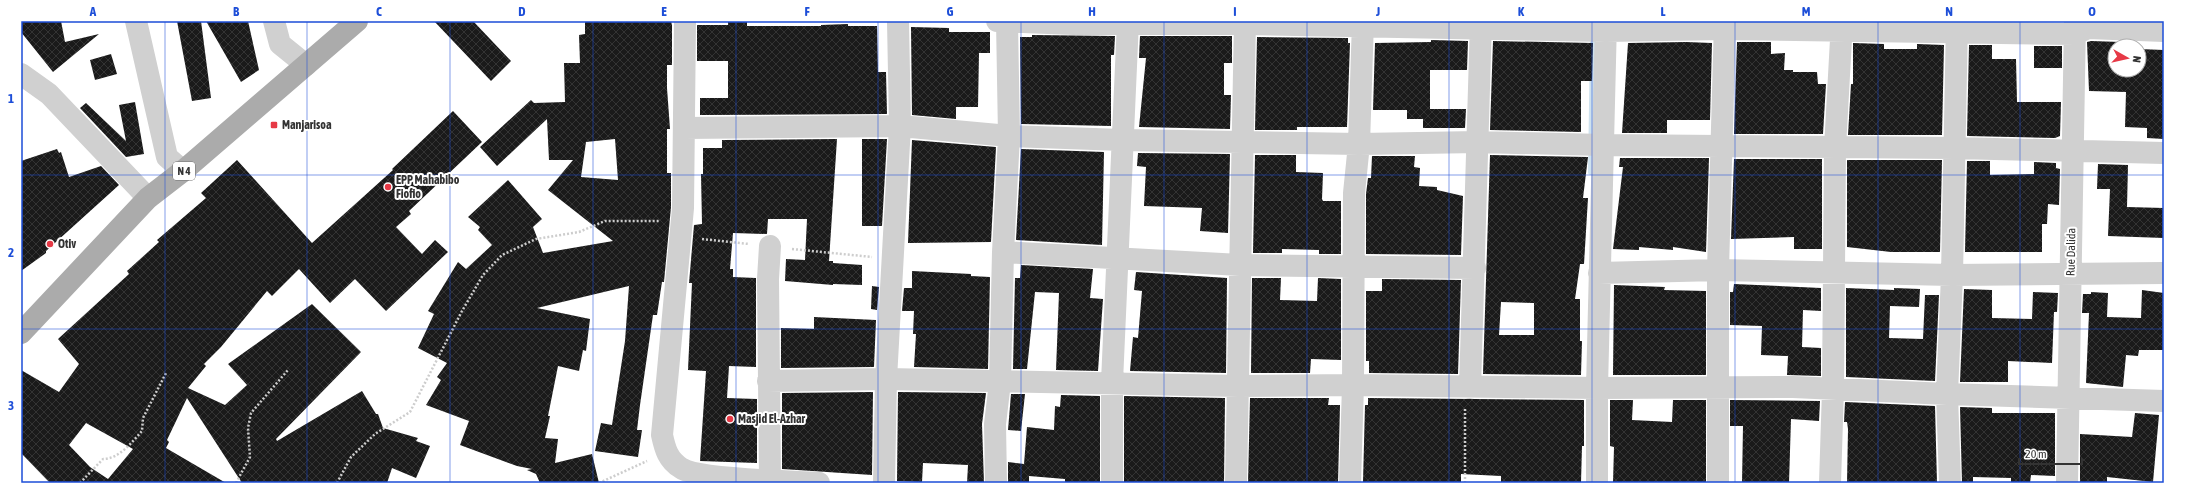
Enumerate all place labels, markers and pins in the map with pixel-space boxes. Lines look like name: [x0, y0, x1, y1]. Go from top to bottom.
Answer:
place label: Manjarisoa: [282, 118, 332, 132]
marker: Manjarisoa: [269, 120, 279, 130]
place label: EPP Mahabibo Fiofio: [396, 173, 460, 201]
marker: EPP Mahabibo Fiofio: [383, 182, 393, 192]
place label: Otiv: [58, 237, 76, 251]
marker: Otiv: [45, 239, 55, 249]
place label: Masjid El-Azhar: [738, 412, 806, 426]
marker: Masjid El-Azhar: [725, 414, 735, 424]

